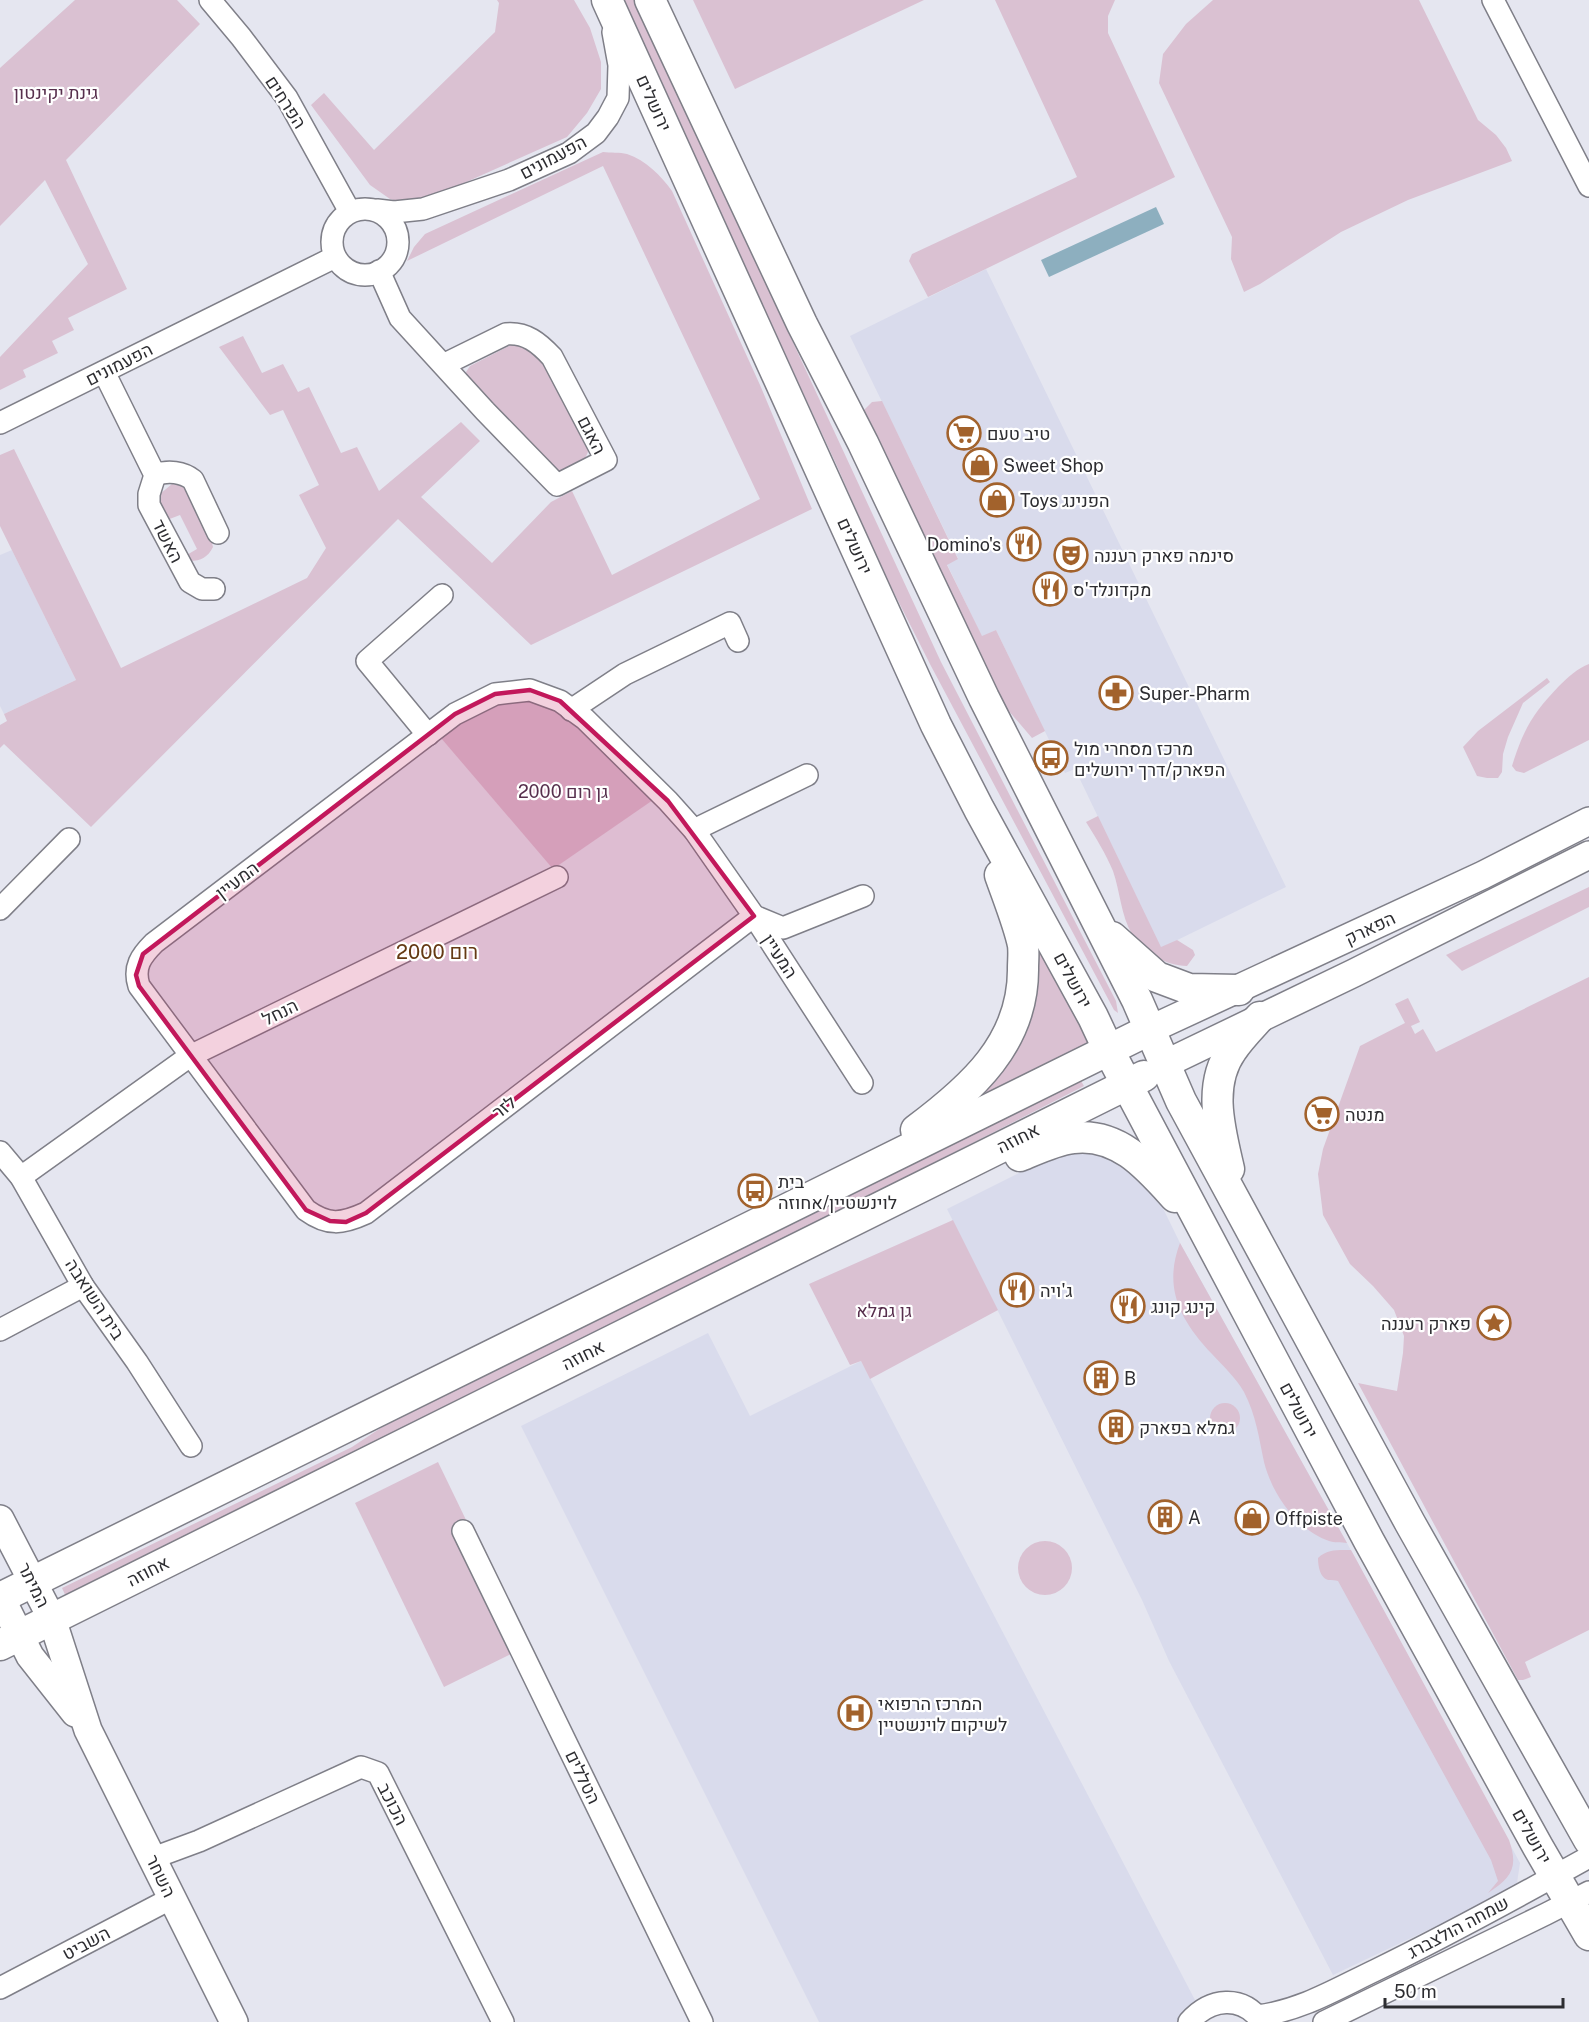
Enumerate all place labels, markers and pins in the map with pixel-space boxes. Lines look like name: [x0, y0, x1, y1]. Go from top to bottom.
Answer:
supermarket icon: טיב טעם: [946, 415, 982, 451]
place label: טיב טעם: [987, 423, 1050, 444]
shop icon: Sweet Shop: [962, 447, 998, 483]
place label: Sweet Shop: [1003, 455, 1104, 476]
shop icon: Toys הפנינג: [979, 482, 1015, 518]
place label: Toys הפנינג: [1020, 490, 1110, 511]
restaurant icon: Domino's: [1006, 526, 1042, 562]
place label: Domino's: [927, 534, 1001, 555]
theatre icon: סינמה פארק רעננה: [1053, 537, 1089, 573]
place label: סינמה פארק רעננה: [1094, 545, 1234, 566]
restaurant icon: מקדונלד'ס: [1032, 571, 1068, 607]
place label: מקדונלד'ס: [1073, 579, 1151, 600]
pharmacy icon: Super-Pharm: [1098, 675, 1134, 711]
place label: Super-Pharm: [1139, 683, 1250, 704]
place label: מרכז מסחרי מול הפארק/דרך ירושלים: [1074, 738, 1225, 780]
bus stop icon: מרכז מסחרי מול הפארק/דרך ירושלים: [1033, 740, 1069, 776]
supermarket icon: מנטה: [1304, 1096, 1340, 1132]
place label: מנטה: [1345, 1104, 1385, 1125]
place label: בית לוינשטיין/אחוזה: [778, 1171, 897, 1213]
bus stop icon: בית לוינשטיין/אחוזה: [737, 1173, 773, 1209]
restaurant icon: ג'ויה: [999, 1272, 1035, 1308]
place label: ג'ויה: [1040, 1280, 1073, 1301]
restaurant icon: קינג קונג: [1110, 1288, 1146, 1324]
place label: קינג קונג: [1151, 1296, 1215, 1317]
place icon: פארק רעננה: [1476, 1305, 1512, 1341]
place label: פארק רעננה: [1381, 1313, 1471, 1334]
building icon: B: [1083, 1360, 1119, 1396]
place label: B: [1124, 1368, 1136, 1389]
building icon: גמלא בפארק: [1098, 1409, 1134, 1445]
place label: גמלא בפארק: [1139, 1417, 1235, 1438]
building icon: A: [1147, 1499, 1183, 1535]
shop icon: Offpiste: [1234, 1500, 1270, 1536]
place label: A: [1188, 1507, 1201, 1528]
place label: Offpiste: [1275, 1508, 1343, 1529]
place label: המרכז הרפואי לשיקום לוינשטיין: [878, 1693, 1007, 1735]
hospital icon: המרכז הרפואי לשיקום לוינשטיין: [837, 1695, 873, 1731]

